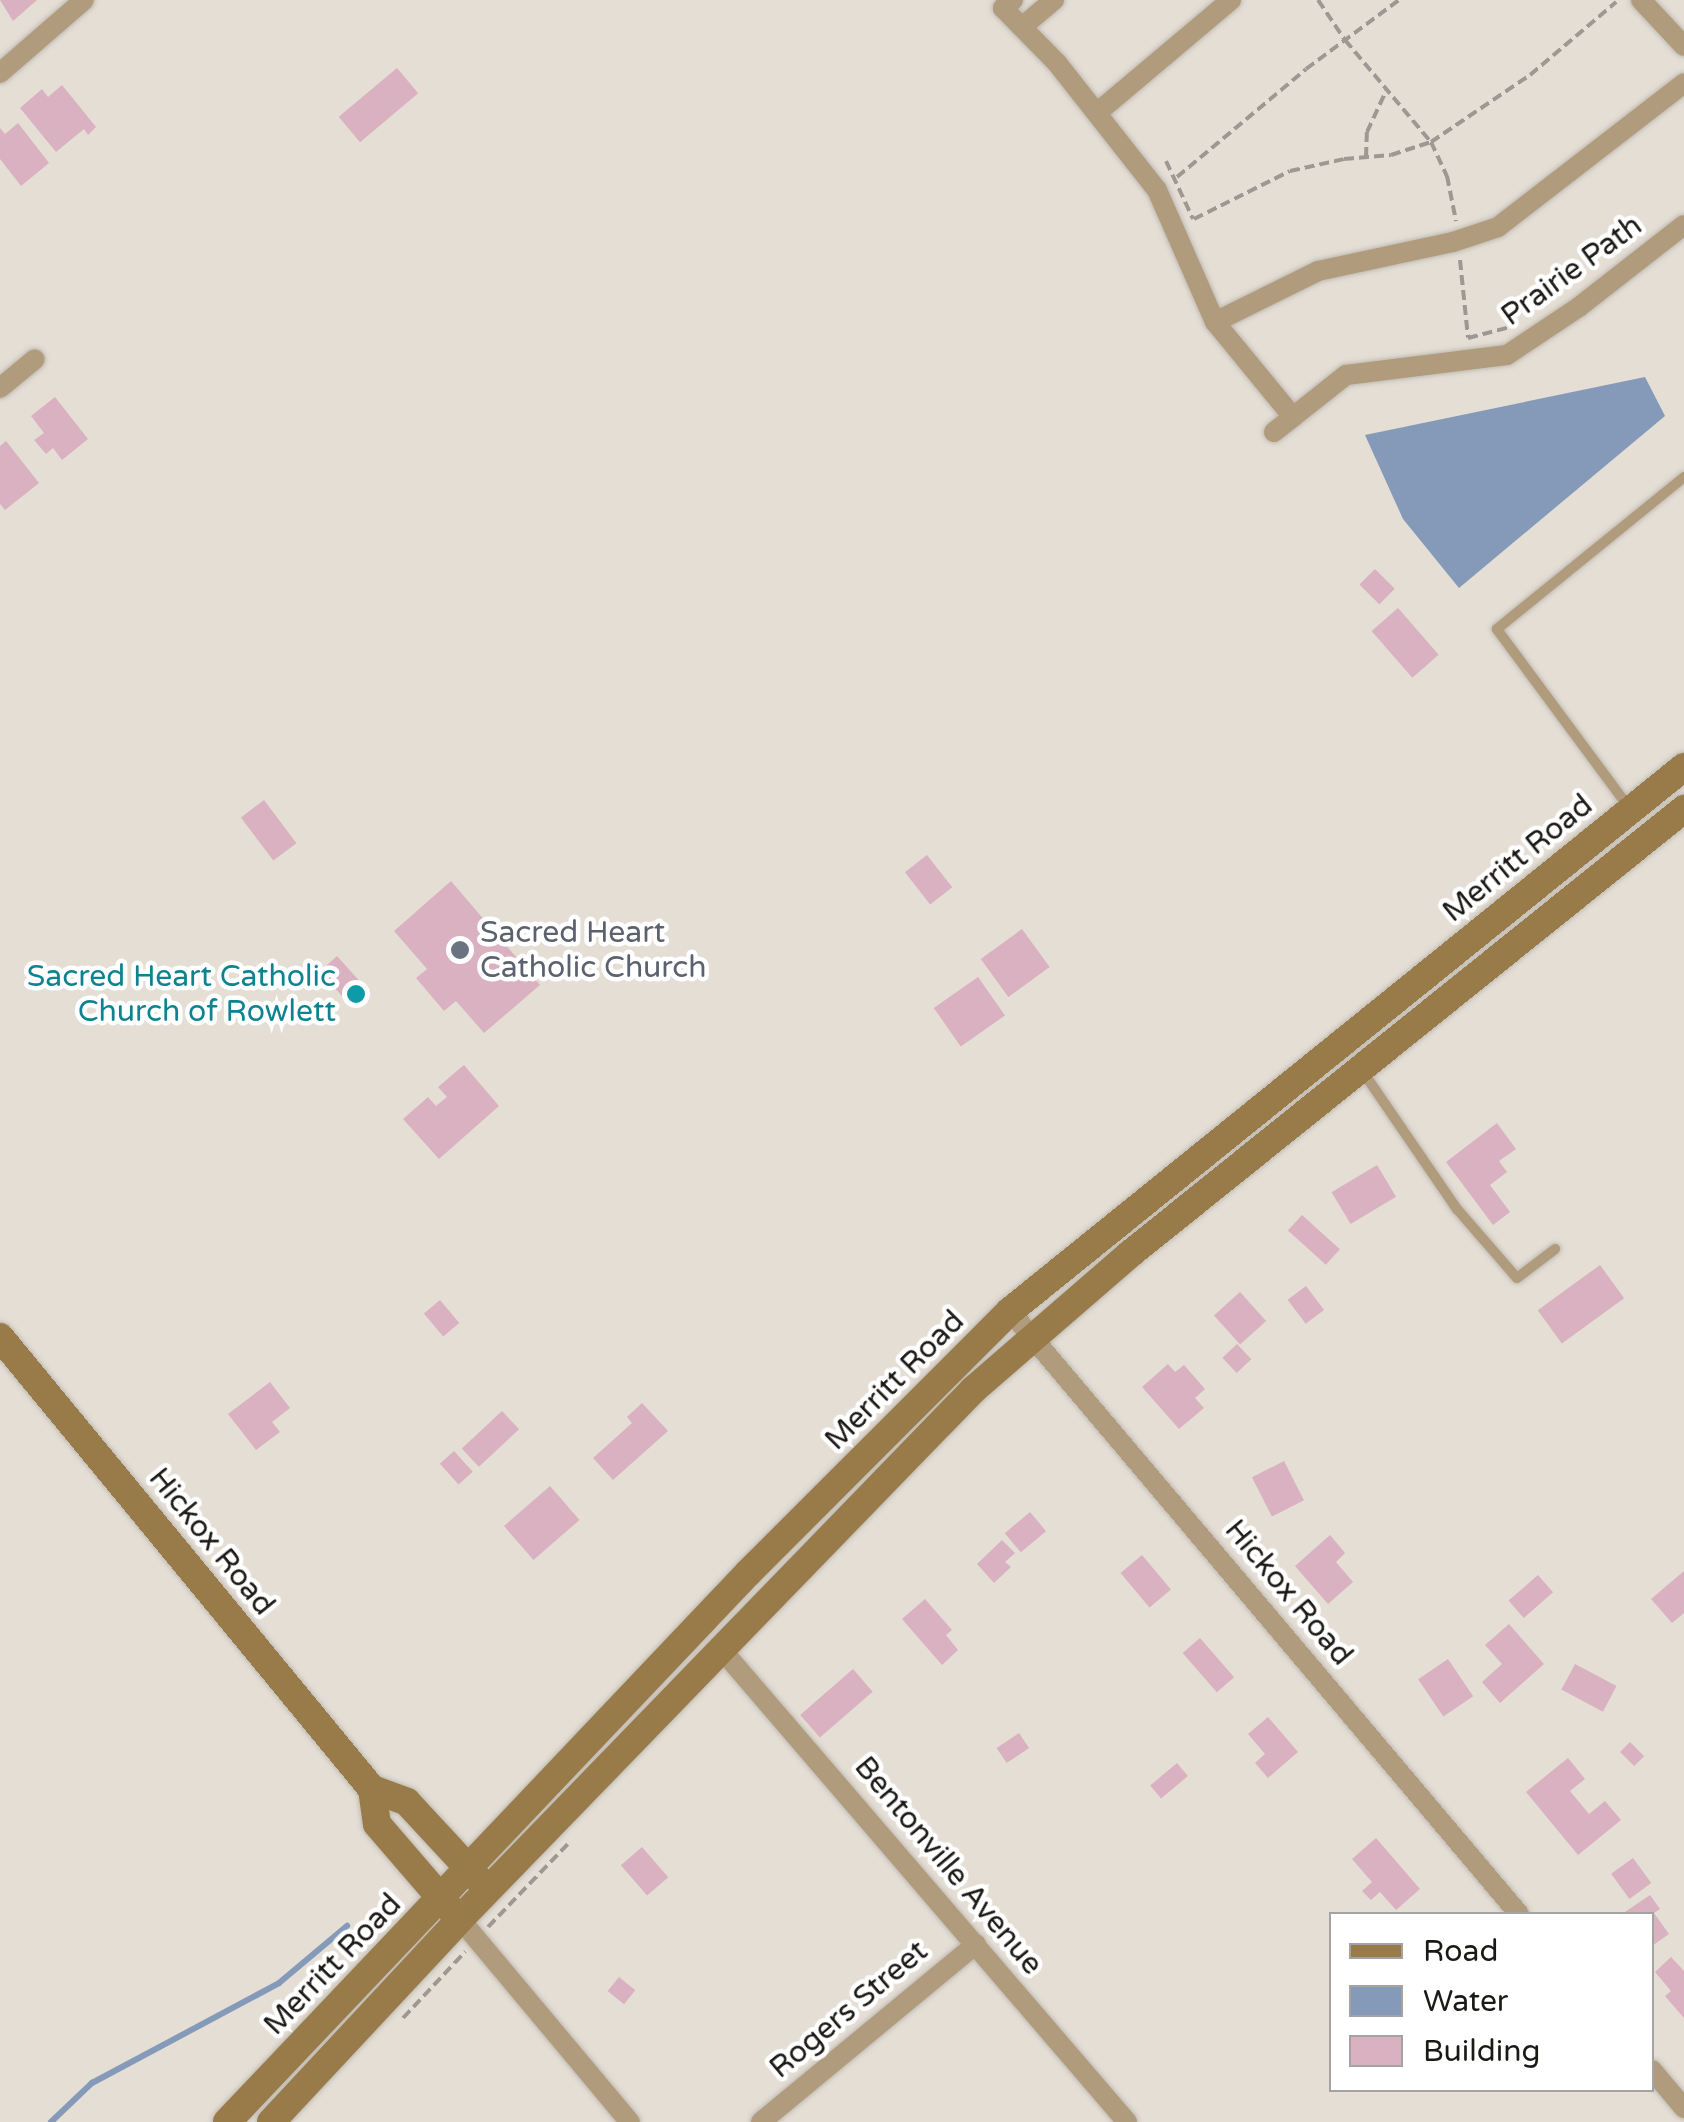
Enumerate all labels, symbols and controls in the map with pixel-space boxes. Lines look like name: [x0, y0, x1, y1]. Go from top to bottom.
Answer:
street label: Prairie Path: [1495, 208, 1649, 334]
street label: Merritt Road: [1436, 788, 1600, 930]
place label: Sacred Heart Catholic Church: [480, 915, 707, 986]
marker: Sacred Heart Catholic Church: [449, 939, 471, 961]
place label: Sacred Heart Catholic Church of Rowlett: [27, 959, 336, 1030]
marker: Sacred Heart Catholic Church of Rowlett: [345, 983, 367, 1005]
street label: Merritt Road: [818, 1304, 972, 1458]
street label: Hickox Road: [141, 1461, 281, 1623]
street label: Hickox Road: [1217, 1513, 1359, 1673]
street label: Bentonville Avenue: [846, 1750, 1050, 1982]
street label: Merritt Road: [257, 1887, 409, 2043]
legend: [1329, 1912, 1654, 2092]
text: Road: [1423, 1933, 1498, 1970]
street label: Rogers Street: [763, 1934, 935, 2086]
text: Water: [1423, 1983, 1508, 2020]
text: Building: [1423, 2033, 1540, 2070]

